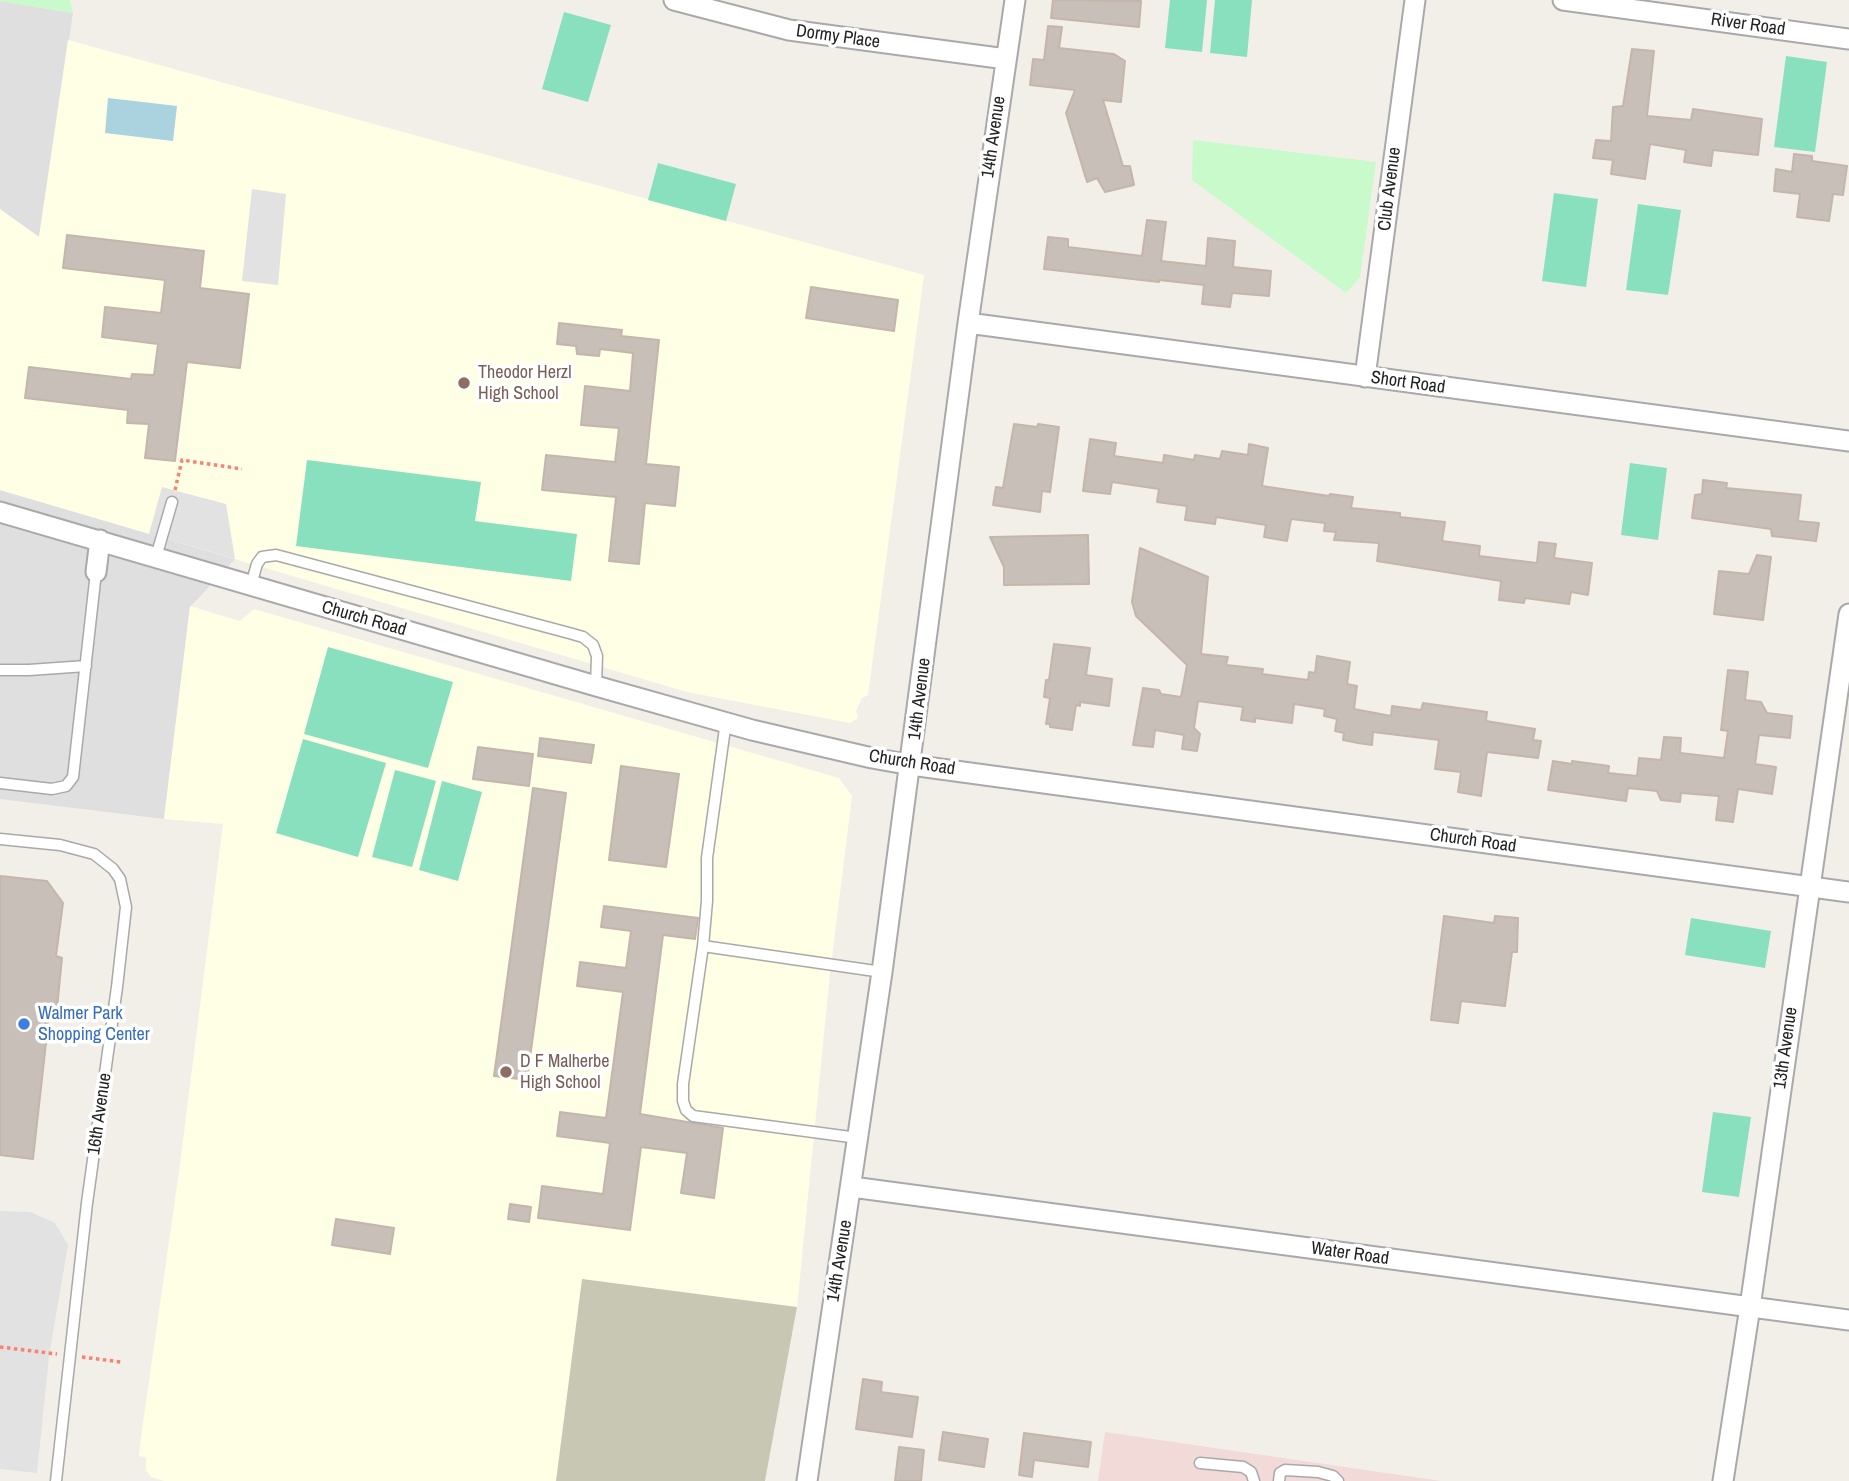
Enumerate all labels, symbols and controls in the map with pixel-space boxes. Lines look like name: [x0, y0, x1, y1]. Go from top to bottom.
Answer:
street label: River Road: [1710, 9, 1786, 41]
street label: Dormy Place: [795, 20, 881, 54]
street label: 14th Avenue: [978, 95, 1010, 179]
street label: Club Avenue: [1374, 146, 1406, 232]
place label: Theodor Herzl High School: [478, 362, 572, 404]
street label: Short Road: [1370, 367, 1446, 399]
marker: Theodor Herzl High School: [456, 375, 472, 391]
street label: Church Road: [319, 597, 409, 641]
street label: 14th Avenue: [904, 657, 936, 741]
street label: Church Road: [867, 746, 957, 780]
street label: Church Road: [1428, 824, 1518, 858]
place label: Walmer Park Shopping Center: [38, 1003, 150, 1046]
street label: 13th Avenue: [1770, 1006, 1802, 1090]
marker: Walmer Park Shopping Center: [16, 1016, 32, 1032]
place label: D F Malherbe High School: [520, 1051, 609, 1094]
marker: D F Malherbe High School: [498, 1064, 514, 1080]
street label: 16th Avenue: [84, 1072, 116, 1156]
street label: 14th Avenue: [823, 1219, 857, 1303]
street label: Water Road: [1310, 1238, 1390, 1270]

